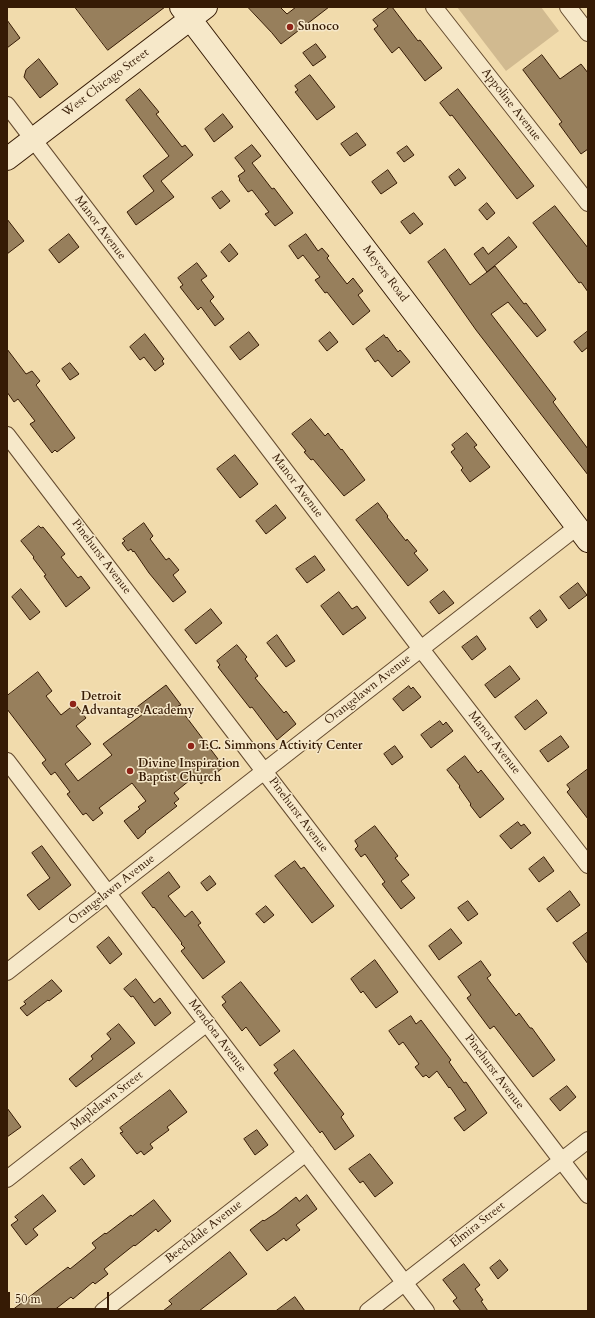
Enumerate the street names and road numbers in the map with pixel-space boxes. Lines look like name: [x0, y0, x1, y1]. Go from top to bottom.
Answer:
street label: West Chicago Street: [60, 46, 152, 120]
street label: Appoline Avenue: [478, 66, 544, 144]
street label: Manor Avenue: [71, 193, 129, 263]
street label: Meyers Road: [359, 243, 411, 305]
street label: Manor Avenue: [268, 451, 326, 521]
street label: Pinehurst Avenue: [68, 517, 134, 597]
street label: Orangelawn Avenue: [322, 652, 414, 728]
street label: Manor Avenue: [465, 709, 523, 777]
street label: Pinehurst Avenue: [265, 775, 331, 855]
street label: Orangelawn Avenue: [66, 852, 158, 928]
street label: Mendota Avenue: [185, 997, 249, 1075]
street label: Pinehurst Avenue: [461, 1032, 527, 1112]
street label: Maplelawn Street: [68, 1068, 146, 1134]
street label: Beechdale Avenue: [163, 1198, 245, 1266]
street label: Elmira Street: [448, 1199, 508, 1251]

